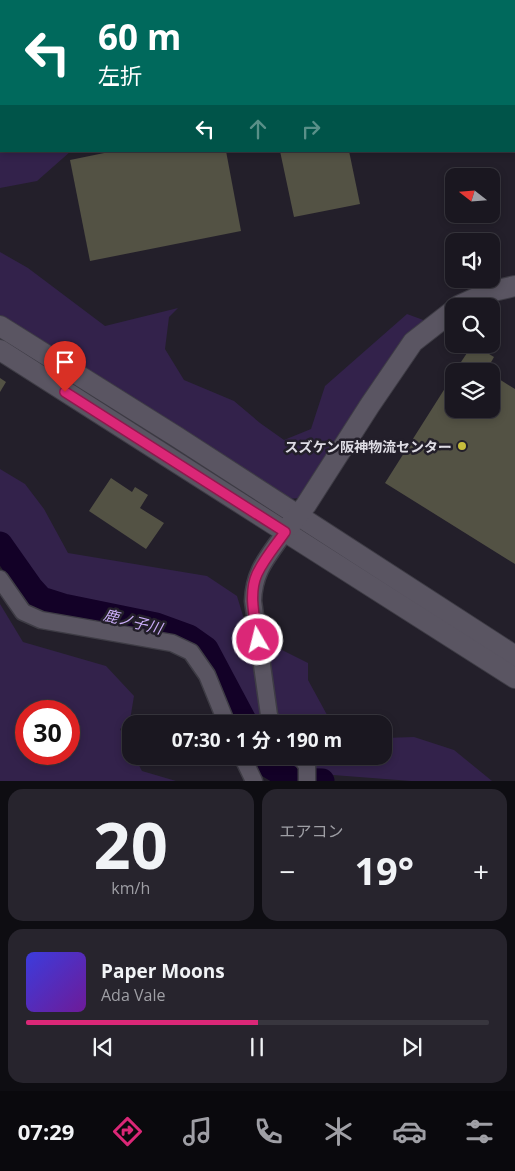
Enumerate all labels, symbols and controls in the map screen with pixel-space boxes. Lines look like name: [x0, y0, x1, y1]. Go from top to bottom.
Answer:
text: 60 m: [98, 13, 181, 60]
icon: left: [15, 20, 80, 85]
text: 左折: [98, 60, 142, 90]
icon: left: [191, 115, 219, 143]
icon: ahead: [244, 115, 272, 143]
icon: right: [297, 115, 325, 143]
north arrow: [445, 168, 500, 222]
map controls: [445, 168, 500, 418]
button: sound: [445, 233, 500, 288]
button: search: [445, 298, 500, 353]
pin: [44, 341, 86, 392]
icon: arrive: [51, 348, 79, 376]
button: layers: [445, 363, 500, 418]
place label: スズケン阪神物流センター: [284, 437, 452, 456]
marker: スズケン阪神物流センター: [456, 440, 468, 452]
water label: 鹿ノ子川: [101, 604, 166, 638]
position arrow: [231, 613, 283, 665]
speed limit sign: 30: [15, 700, 80, 765]
text: 07:30 · 1 分 · 190 m: [172, 727, 342, 753]
text: 20: [94, 800, 168, 888]
text: エアコン: [280, 820, 344, 842]
text: 19°: [354, 844, 414, 896]
text: −: [280, 852, 296, 890]
text: +: [473, 852, 489, 890]
text: km/h: [111, 877, 150, 899]
text: Paper Moons: [101, 958, 225, 984]
text: Ada Vale: [101, 984, 165, 1006]
icon: previous: [89, 1033, 117, 1061]
icon: pause: [243, 1033, 271, 1061]
icon: next: [398, 1033, 426, 1061]
icon: directions: [110, 1114, 145, 1149]
icon: music: [180, 1114, 215, 1149]
icon: phone: [251, 1114, 286, 1149]
icon: climate: [321, 1114, 356, 1149]
icon: car: [392, 1114, 427, 1149]
icon: filters: [462, 1114, 497, 1149]
text: 07:29: [18, 1116, 74, 1146]

